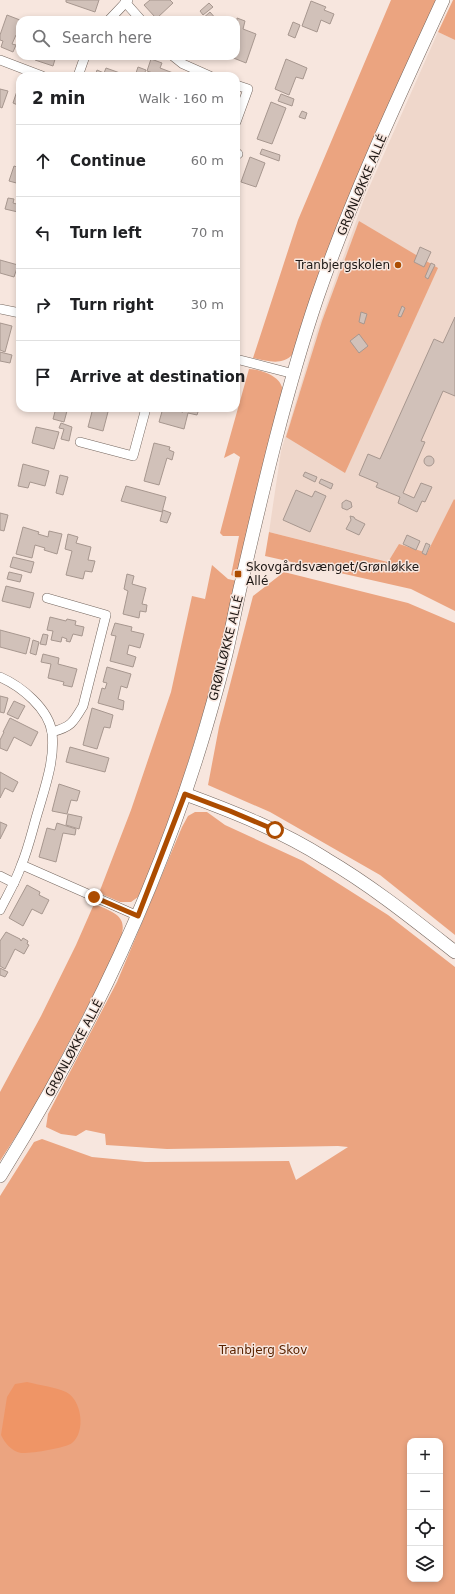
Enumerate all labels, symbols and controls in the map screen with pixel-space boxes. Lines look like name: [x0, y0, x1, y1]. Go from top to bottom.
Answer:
search box: [16, 16, 240, 60]
icon: search: [30, 27, 52, 49]
text: Search here: [62, 29, 152, 47]
text: 2 min: [32, 88, 85, 108]
text: Walk · 160 m: [139, 91, 224, 106]
street label: GRØNLØKKE ALLÉ: [333, 132, 390, 238]
icon: ahead: [32, 150, 54, 172]
text: Continue: [70, 152, 146, 170]
text: 60 m: [191, 153, 224, 168]
icon: left: [32, 222, 54, 244]
text: Turn left: [70, 224, 142, 242]
text: 70 m: [191, 225, 224, 240]
place label: Tranbjergskolen: [294, 258, 390, 272]
marker: Tranbjergskolen: [393, 260, 403, 270]
icon: right: [32, 294, 54, 316]
text: Turn right: [70, 296, 154, 314]
text: 30 m: [191, 297, 224, 312]
icon: arrive: [32, 366, 54, 388]
text: Arrive at destination: [70, 368, 245, 386]
place label: Skovgårdsvænget/Grønløkke Allé: [246, 560, 419, 588]
marker: Skovgårdsvænget/Grønløkke Allé: [233, 569, 243, 579]
street label: GRØNLØKKE ALLÉ: [205, 593, 246, 702]
route start: [266, 821, 284, 839]
route end: [85, 888, 103, 906]
street label: GRØNLØKKE ALLÉ: [41, 996, 106, 1099]
park label: Tranbjerg Skov: [218, 1343, 307, 1357]
map controls: [407, 1438, 443, 1582]
button: +: [407, 1438, 443, 1474]
button: −: [407, 1474, 443, 1510]
button: locate: [407, 1510, 443, 1546]
button: layers: [407, 1546, 443, 1582]

